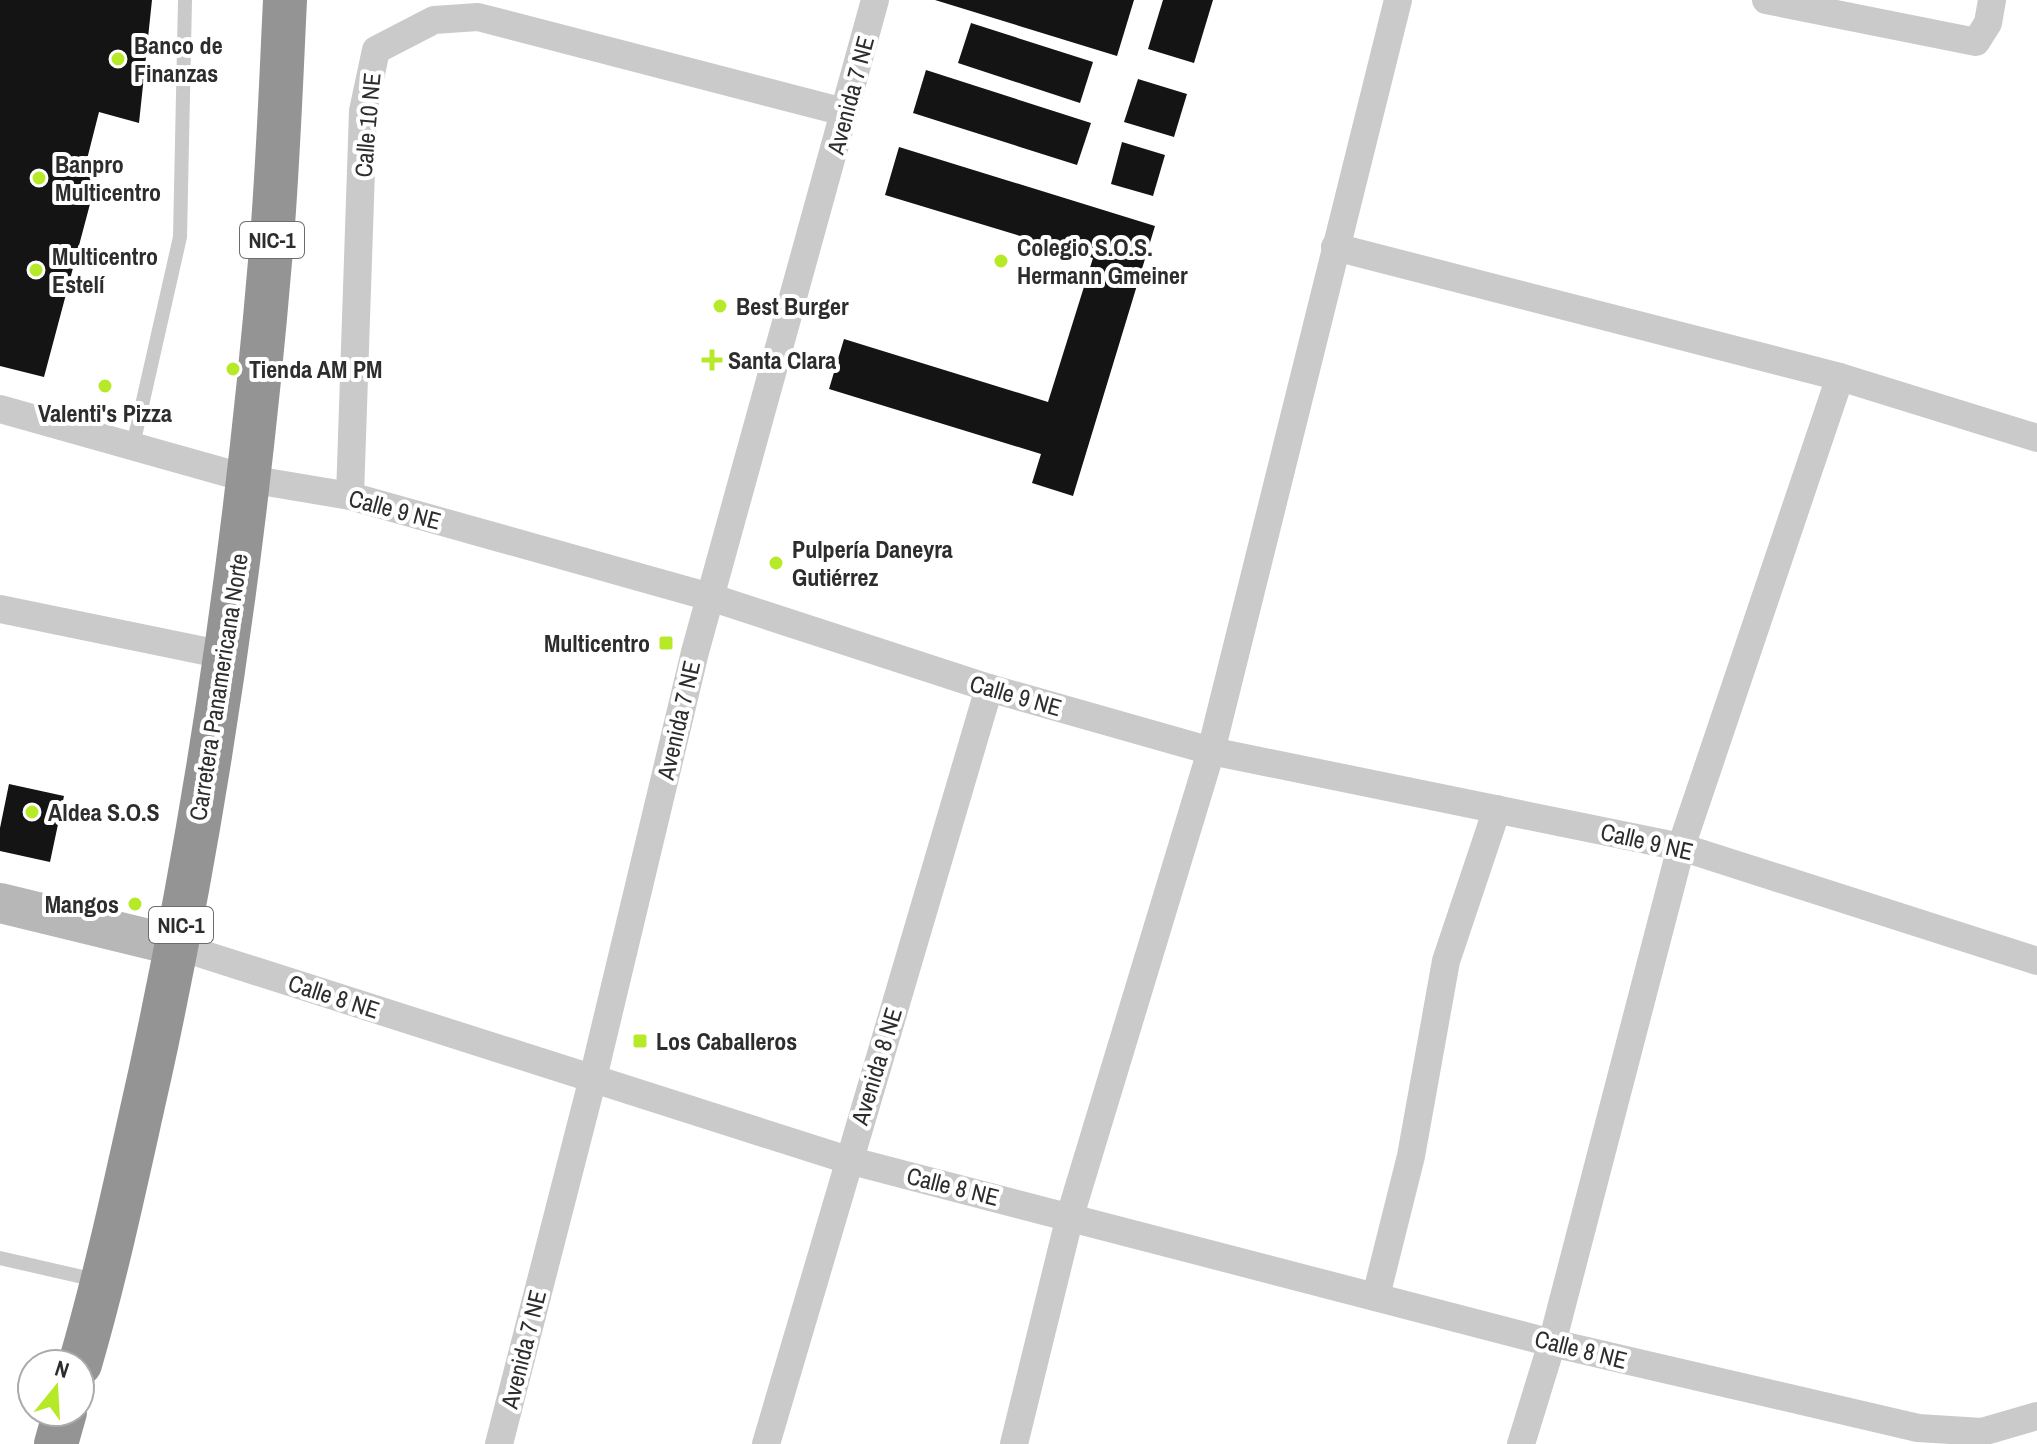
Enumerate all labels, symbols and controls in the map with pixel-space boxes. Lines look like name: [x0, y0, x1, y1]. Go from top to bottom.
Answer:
place label: Banco de Finanzas: [134, 29, 223, 89]
street label: Avenida 7 NE: [819, 32, 881, 159]
marker: Banco de Finanzas: [109, 50, 127, 68]
street label: Calle 10 NE: [346, 71, 388, 179]
place label: Banpro Multicentro: [55, 148, 161, 208]
marker: Banpro Multicentro: [30, 169, 48, 187]
road number: NIC-1: [240, 222, 304, 258]
place label: Colegio S.O.S. Hermann Gmeiner: [1017, 231, 1188, 291]
place label: Multicentro Estelí: [52, 240, 158, 300]
marker: Colegio S.O.S. Hermann Gmeiner: [992, 252, 1010, 270]
marker: Multicentro Estelí: [27, 261, 45, 279]
place label: Best Burger: [736, 290, 849, 322]
marker: Best Burger: [711, 297, 729, 315]
place label: Santa Clara: [728, 344, 836, 376]
marker: Santa Clara: [703, 351, 721, 369]
place label: Tienda AM PM: [249, 353, 382, 385]
marker: Tienda AM PM: [224, 360, 242, 378]
marker: Valenti's Pizza: [96, 377, 114, 395]
place label: Valenti's Pizza: [38, 397, 172, 429]
street label: Calle 9 NE: [345, 481, 445, 537]
place label: Pulpería Daneyra Gutiérrez: [792, 533, 953, 593]
street label: Carretera Panamericana Norte: [181, 551, 255, 823]
marker: Pulpería Daneyra Gutiérrez: [767, 554, 785, 572]
place label: Multicentro: [544, 627, 650, 659]
marker: Multicentro: [657, 634, 675, 652]
street label: Avenida 7 NE: [649, 657, 707, 784]
street label: Calle 9 NE: [966, 667, 1066, 723]
place label: Aldea S.O.S: [48, 796, 160, 828]
marker: Aldea S.O.S: [23, 803, 41, 821]
street label: Calle 9 NE: [1598, 815, 1696, 867]
place label: Mangos: [45, 888, 119, 920]
marker: Mangos: [126, 895, 144, 913]
road number: NIC-1: [149, 907, 213, 943]
street label: Calle 8 NE: [284, 966, 384, 1026]
street label: Avenida 8 NE: [843, 1003, 909, 1130]
place label: Los Caballeros: [656, 1025, 797, 1057]
marker: Los Caballeros: [631, 1032, 649, 1050]
street label: Calle 8 NE: [903, 1159, 1003, 1213]
street label: Avenida 7 NE: [493, 1286, 553, 1413]
street label: Calle 8 NE: [1531, 1322, 1631, 1376]
north arrow: [16, 1348, 96, 1428]
text: N: [51, 1353, 73, 1385]

